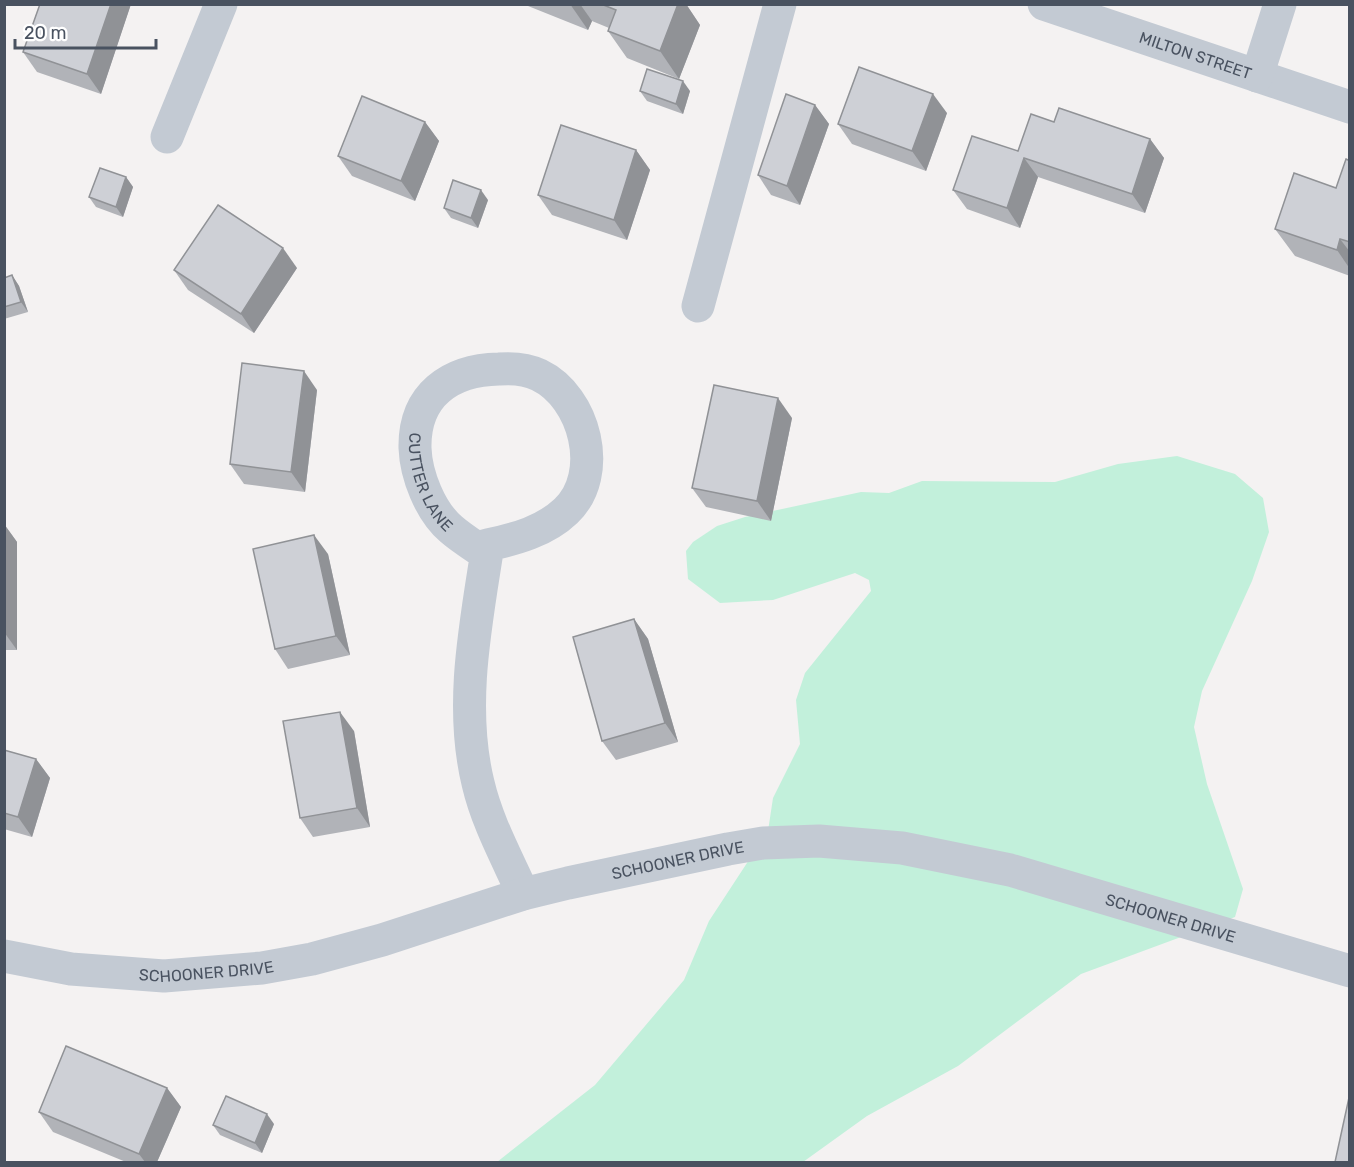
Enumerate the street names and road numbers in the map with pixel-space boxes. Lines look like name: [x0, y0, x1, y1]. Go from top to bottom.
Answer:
street label: MILTON STREET: [1137, 28, 1254, 83]
street label: CUTTER LANE: [405, 432, 457, 536]
street label: SCHOONER DRIVE: [610, 837, 746, 883]
street label: SCHOONER DRIVE: [1103, 890, 1238, 947]
street label: SCHOONER DRIVE: [138, 957, 275, 986]

